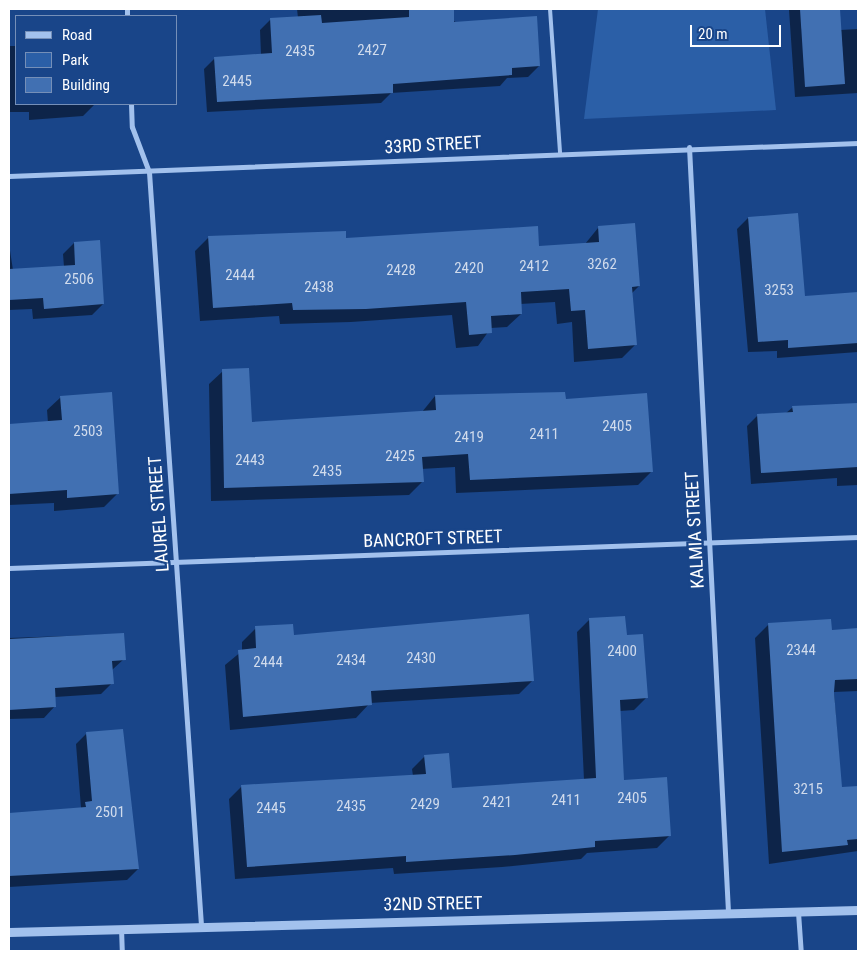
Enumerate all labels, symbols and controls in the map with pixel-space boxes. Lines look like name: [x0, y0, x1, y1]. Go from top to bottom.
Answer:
legend: [15, 15, 178, 105]
scale bar: [692, 15, 783, 47]
text: 20 m: [698, 25, 728, 43]
text: Road: [62, 26, 92, 44]
house number: 2427: [357, 42, 387, 60]
house number: 2435: [285, 43, 315, 61]
text: Park: [62, 51, 89, 69]
house number: 2445: [222, 73, 252, 91]
text: Building: [62, 76, 110, 94]
street label: 33RD STREET: [384, 132, 482, 158]
house number: 3262: [587, 256, 617, 274]
house number: 2412: [519, 258, 549, 276]
house number: 2420: [454, 260, 484, 278]
house number: 2428: [386, 262, 416, 280]
house number: 2444: [225, 267, 255, 285]
house number: 2506: [64, 271, 94, 289]
house number: 2438: [304, 279, 334, 297]
house number: 3253: [764, 282, 794, 300]
house number: 2405: [602, 418, 632, 436]
house number: 2503: [73, 423, 103, 441]
house number: 2411: [529, 426, 559, 444]
house number: 2419: [454, 429, 484, 447]
house number: 2425: [385, 448, 415, 466]
house number: 2443: [235, 452, 265, 470]
street label: LAUREL STREET: [144, 455, 174, 573]
house number: 2435: [312, 463, 342, 481]
street label: KALMIA STREET: [681, 471, 709, 589]
street label: BANCROFT STREET: [363, 526, 503, 552]
house number: 2344: [786, 642, 816, 660]
house number: 2400: [607, 643, 637, 661]
house number: 2430: [406, 650, 436, 668]
house number: 2434: [336, 652, 366, 670]
house number: 2444: [253, 654, 283, 672]
house number: 3215: [793, 781, 823, 799]
house number: 2405: [617, 790, 647, 808]
house number: 2411: [551, 792, 581, 810]
house number: 2421: [482, 794, 512, 812]
house number: 2429: [410, 796, 440, 814]
house number: 2435: [336, 798, 366, 816]
house number: 2445: [256, 800, 286, 818]
house number: 2501: [95, 804, 125, 822]
street label: 32ND STREET: [383, 892, 483, 916]

